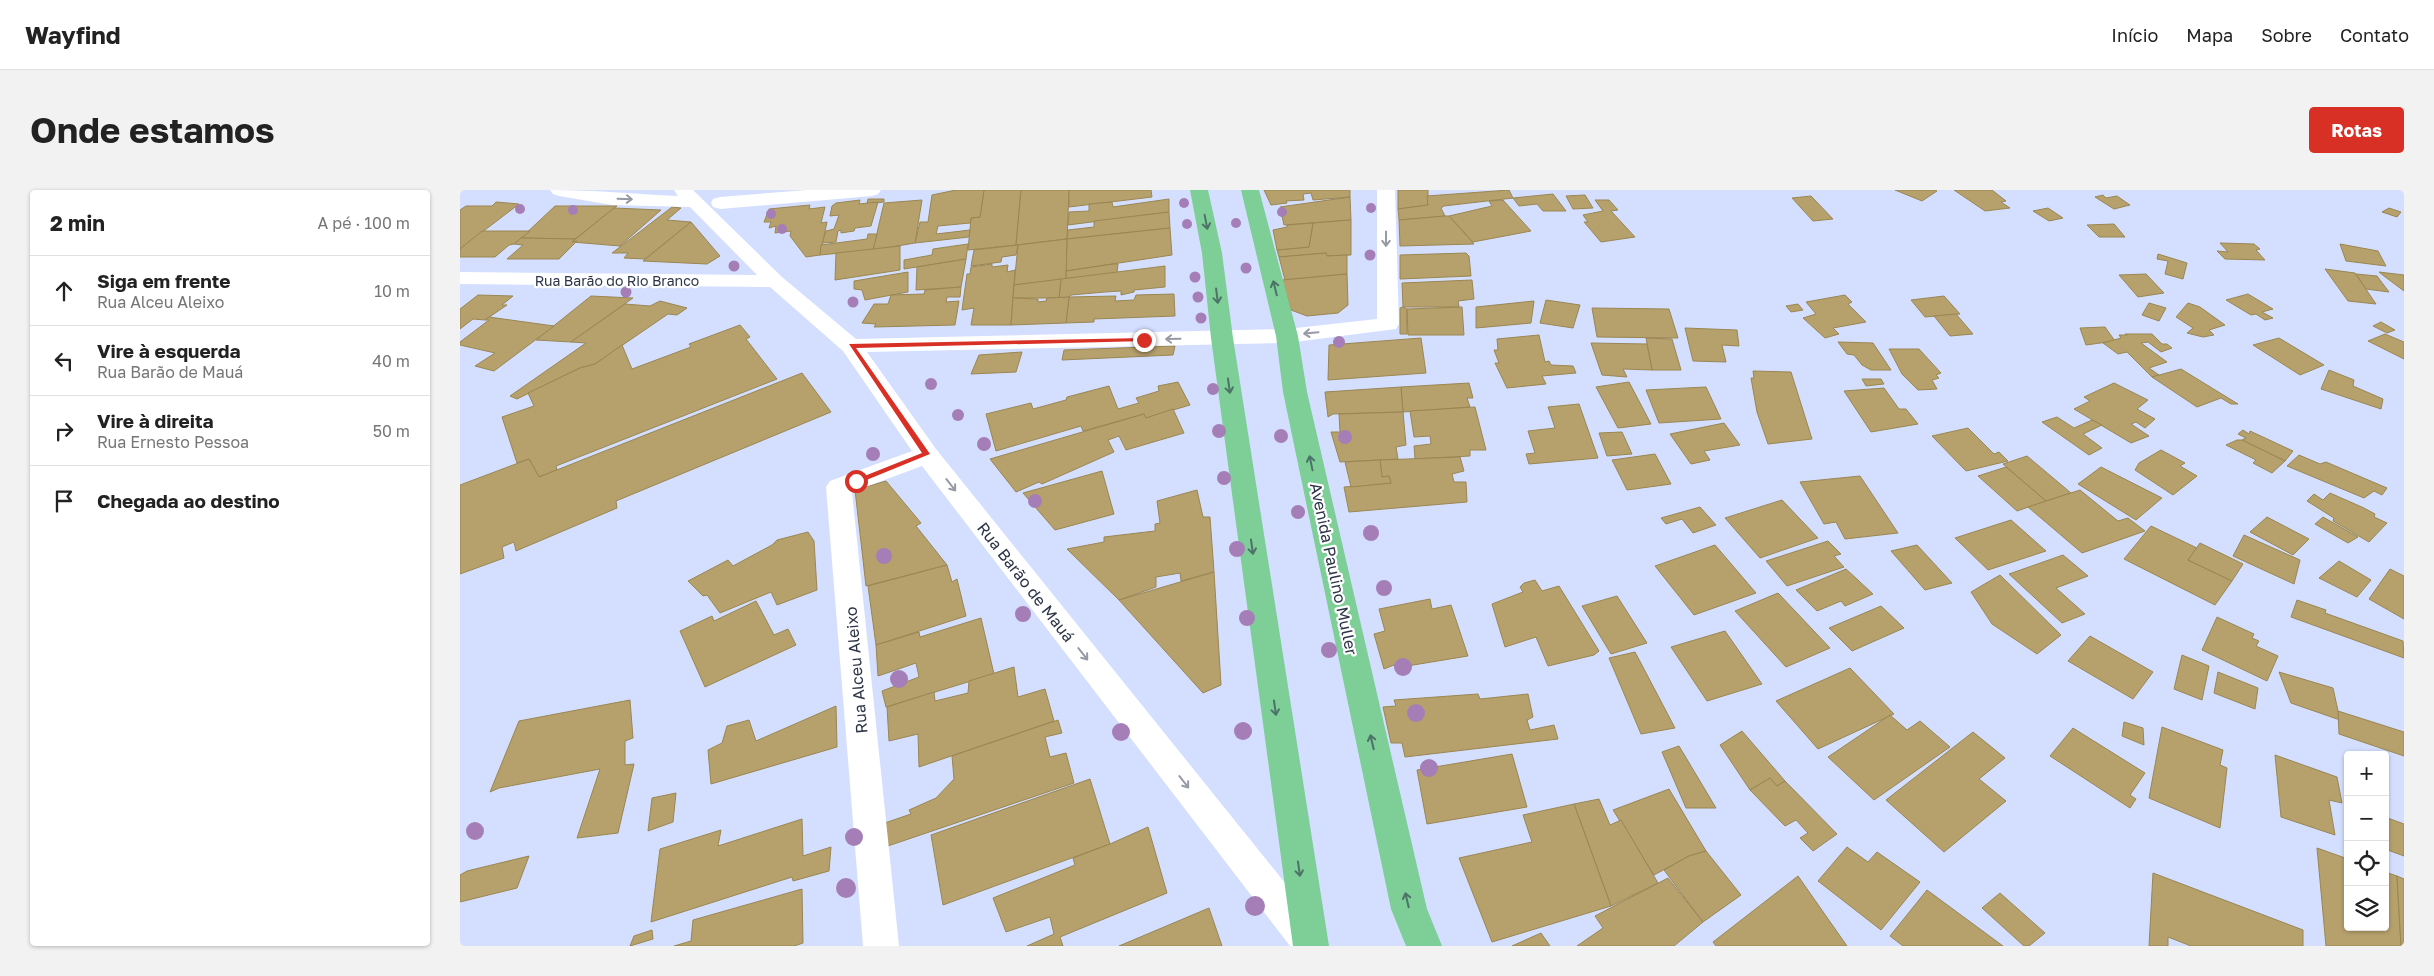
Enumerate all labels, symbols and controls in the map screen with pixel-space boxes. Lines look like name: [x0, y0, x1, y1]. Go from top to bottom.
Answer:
text: Wayfind: [25, 20, 121, 49]
text: Início: [2111, 24, 2158, 46]
text: Mapa: [2186, 24, 2233, 46]
text: Sobre: [2261, 24, 2312, 46]
text: Contato: [2340, 24, 2409, 46]
button: Rotas: [2309, 107, 2404, 153]
text: Onde estamos: [30, 109, 275, 151]
one-way arrow: [616, 195, 632, 204]
text: 2 min: [50, 210, 105, 236]
text: A pé · 100 m: [318, 213, 410, 233]
one-way arrow: [1201, 213, 1211, 229]
one-way arrow: [1381, 230, 1391, 246]
text: Siga em frente: [97, 269, 231, 292]
street label: Rua Barão do Rio Branco: [535, 272, 699, 289]
icon: ahead: [50, 277, 78, 305]
text: 10 m: [374, 281, 410, 301]
one-way arrow: [1270, 281, 1279, 297]
one-way arrow: [1212, 287, 1222, 303]
text: Rua Alceu Aleixo: [97, 292, 224, 312]
one-way arrow: [1304, 328, 1320, 338]
route end: [1133, 329, 1156, 352]
one-way arrow: [1165, 334, 1182, 344]
text: Vire à esquerda: [97, 339, 240, 362]
icon: left: [50, 347, 78, 375]
text: 40 m: [372, 351, 410, 371]
text: Rua Barão de Mauá: [97, 362, 243, 382]
one-way arrow: [1224, 378, 1234, 394]
text: Vire à direita: [97, 409, 214, 432]
icon: right: [50, 417, 78, 445]
text: 50 m: [373, 421, 410, 441]
text: Rua Ernesto Pessoa: [97, 432, 249, 452]
one-way arrow: [1306, 456, 1315, 472]
route start: [845, 470, 868, 493]
one-way arrow: [945, 478, 956, 491]
street label: Avenida Paulino Muller: [1306, 481, 1362, 657]
icon: arrive: [50, 487, 78, 515]
text: Chegada ao destino: [97, 489, 280, 512]
street label: Rua Barão de Mauá: [973, 518, 1079, 646]
one-way arrow: [1247, 539, 1257, 555]
street label: Rua Alceu Aleixo: [840, 606, 872, 734]
one-way arrow: [1078, 647, 1089, 660]
one-way arrow: [1271, 700, 1281, 716]
one-way arrow: [1367, 734, 1376, 750]
map controls: [2344, 751, 2389, 931]
button: +: [2344, 751, 2389, 796]
one-way arrow: [1178, 775, 1189, 788]
button: −: [2344, 796, 2389, 841]
button: locate: [2344, 841, 2389, 886]
one-way arrow: [1294, 860, 1304, 876]
button: layers: [2344, 886, 2389, 931]
one-way arrow: [1402, 893, 1411, 909]

